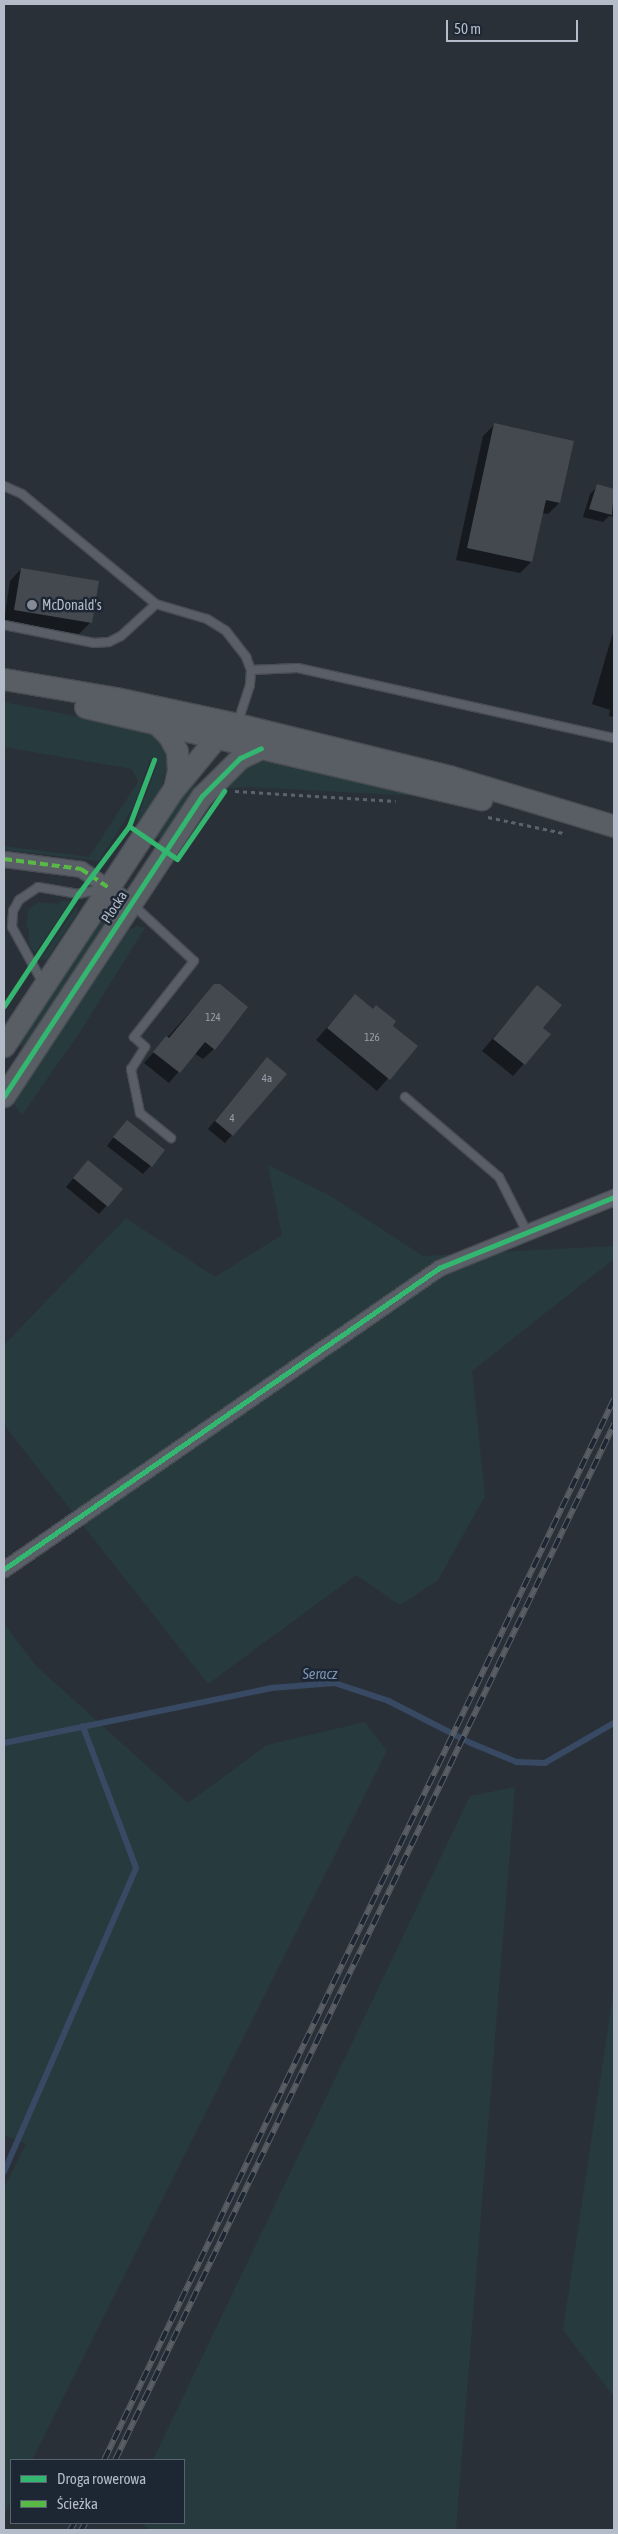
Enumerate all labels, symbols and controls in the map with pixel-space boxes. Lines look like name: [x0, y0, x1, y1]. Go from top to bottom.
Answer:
scale bar: [448, 10, 580, 42]
text: 50 m: [454, 20, 481, 37]
place label: McDonald's: [42, 597, 102, 613]
marker: McDonald's: [26, 599, 38, 611]
street label: Płocka: [97, 888, 131, 926]
house number: 124: [205, 1010, 221, 1024]
house number: 126: [364, 1030, 380, 1044]
house number: 4a: [262, 1071, 272, 1085]
house number: 4: [229, 1111, 235, 1125]
water label: Seracz: [302, 1665, 338, 1683]
legend: [10, 2459, 185, 2524]
text: Droga rowerowa: [57, 2470, 146, 2487]
text: Ścieżka: [57, 2495, 98, 2512]

